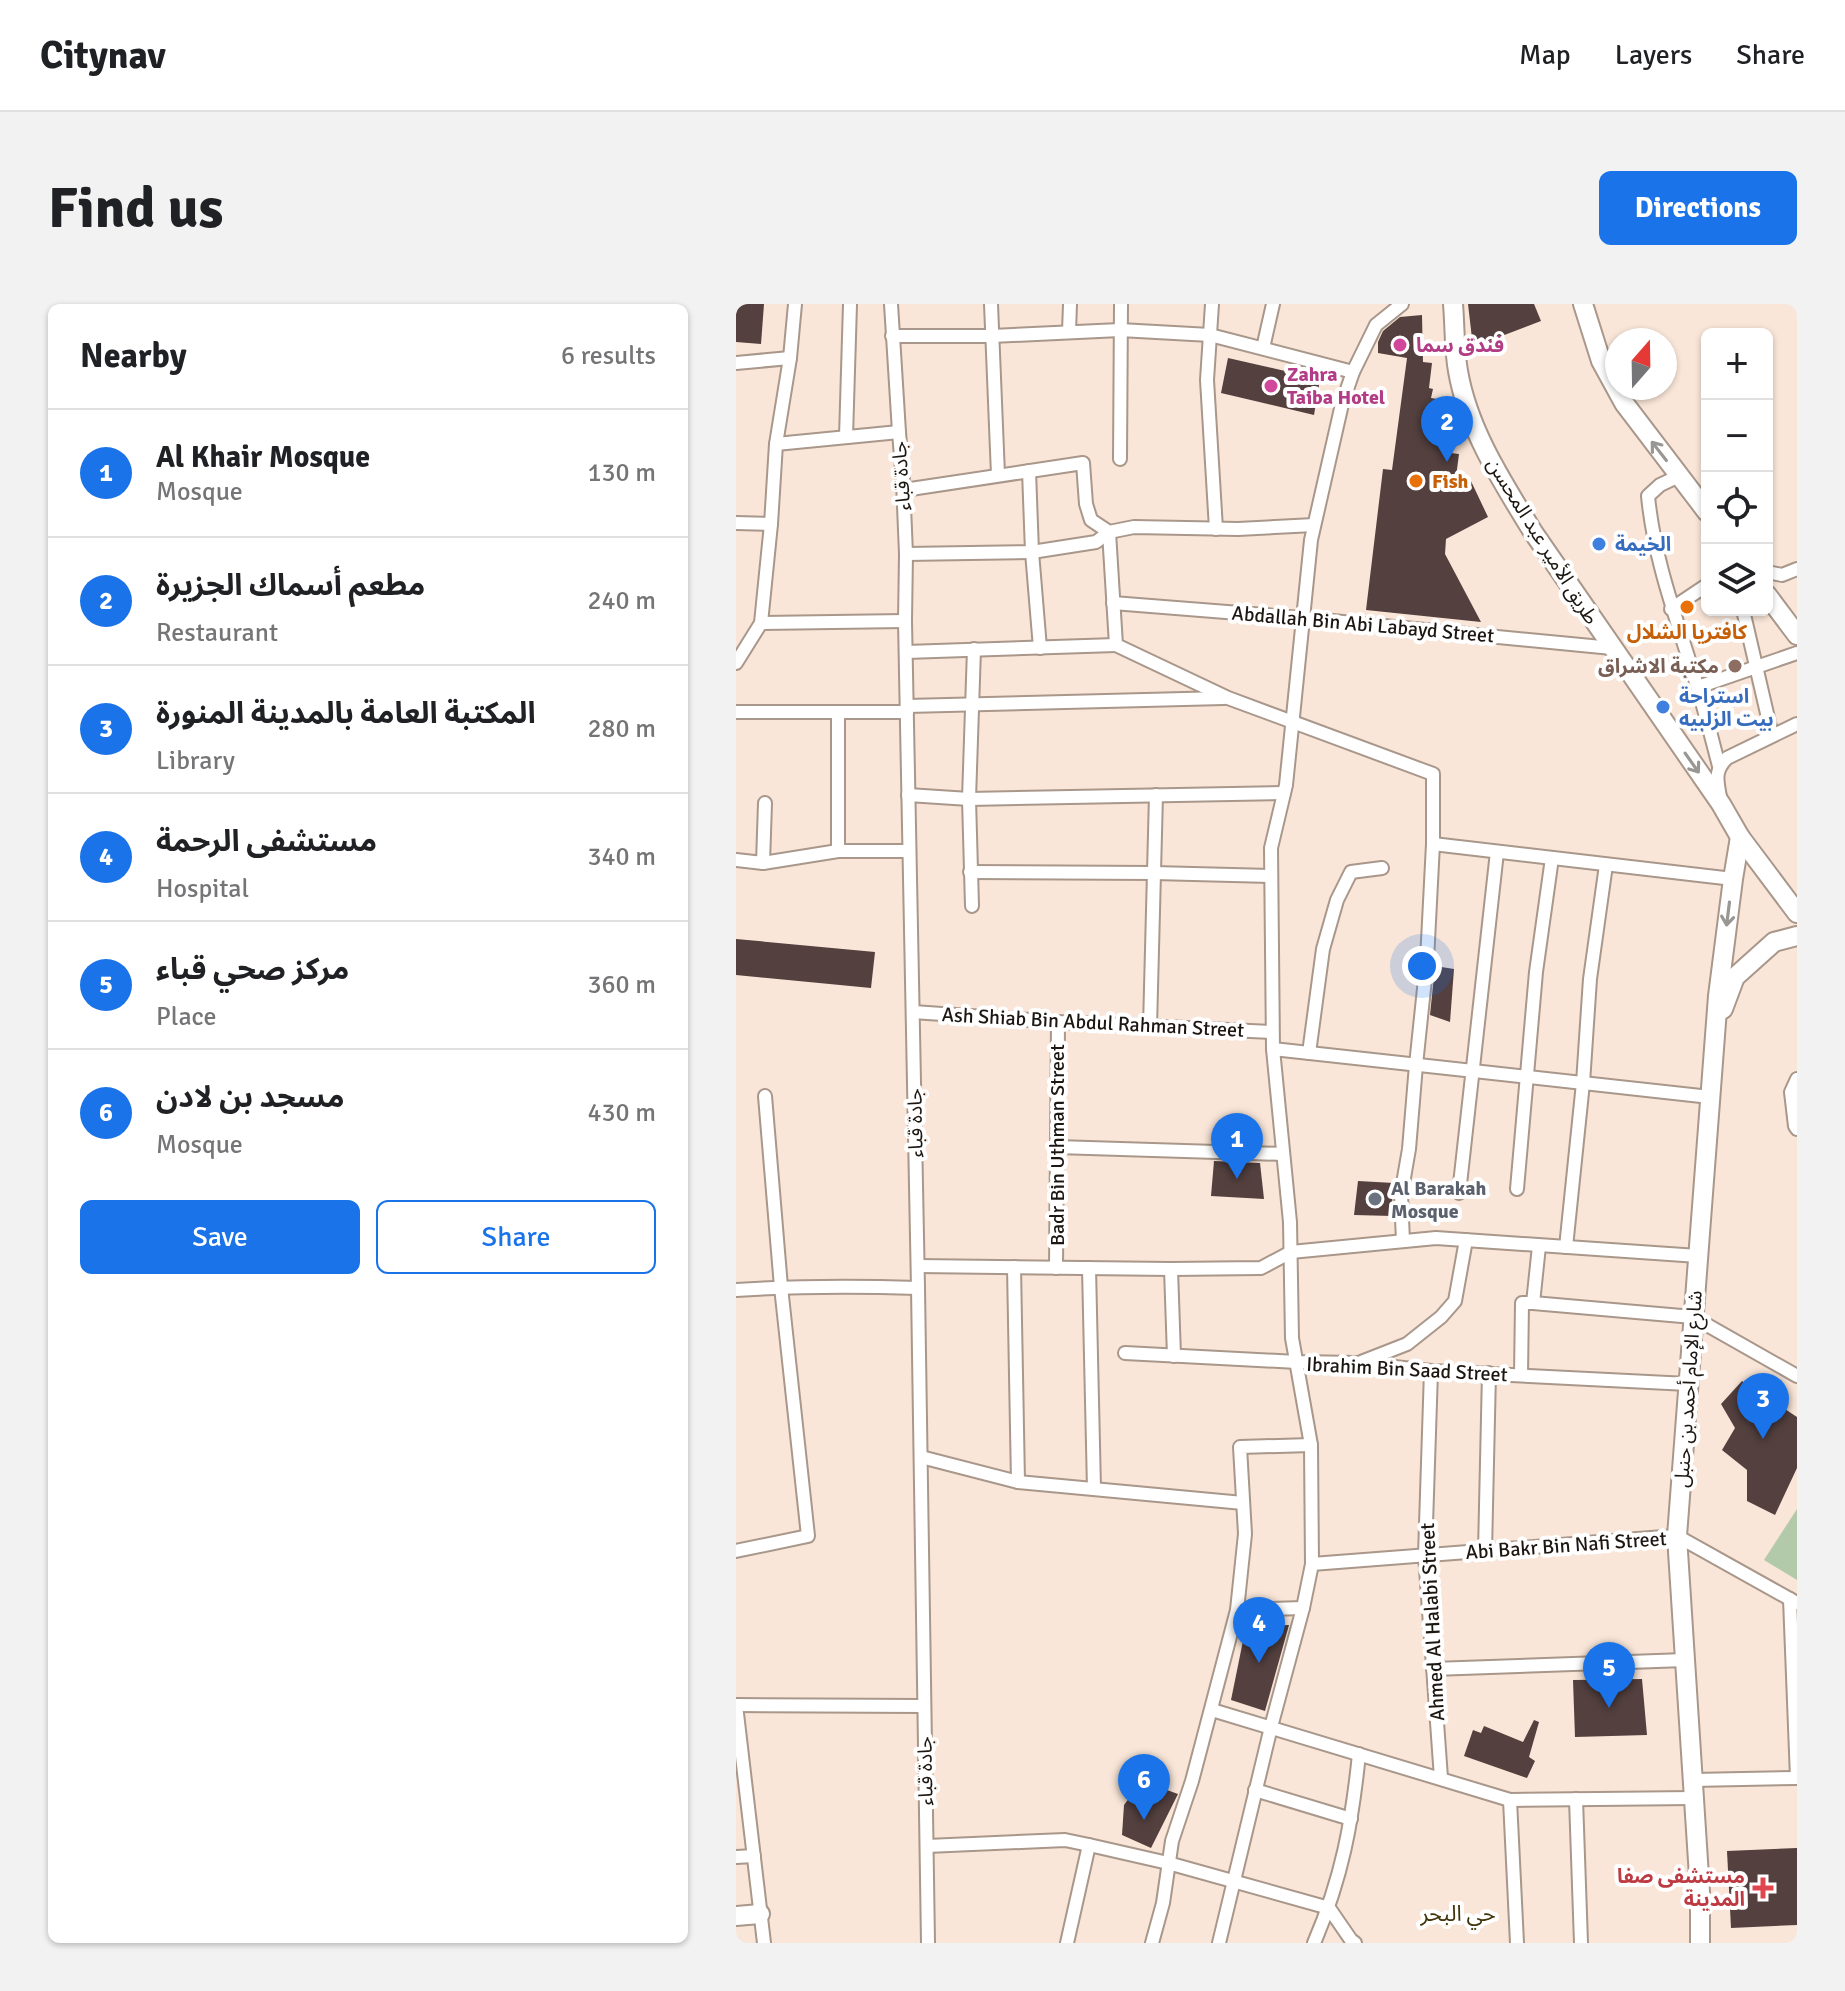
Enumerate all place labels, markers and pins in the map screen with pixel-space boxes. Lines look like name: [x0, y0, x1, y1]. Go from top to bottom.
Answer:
place label: فندق سما: [1416, 333, 1504, 358]
marker: فندق سما: [1391, 336, 1409, 354]
place label: Zahra Taiba Hotel: [1287, 362, 1385, 410]
marker: Zahra Taiba Hotel: [1262, 377, 1280, 395]
pin: 2: [1421, 396, 1473, 462]
place label: Fish: [1432, 469, 1469, 494]
marker: Fish: [1407, 472, 1425, 490]
place label: الخيمة: [1615, 532, 1671, 557]
marker: الخيمة: [1590, 535, 1608, 553]
marker: كافتريا الشلال: [1678, 598, 1696, 616]
place label: كافتريا الشلال: [1627, 620, 1748, 645]
place label: مكتبة الاشراق: [1598, 654, 1719, 679]
marker: مكتبة الاشراق: [1726, 657, 1744, 675]
place label: استراحة بيت الزلبيه: [1679, 684, 1774, 732]
marker: استراحة بيت الزلبيه: [1654, 698, 1672, 716]
pin: 1: [1211, 1113, 1263, 1179]
place label: Al Barakah Mosque: [1391, 1176, 1486, 1224]
marker: Al Barakah Mosque: [1366, 1190, 1384, 1208]
pin: 3: [1737, 1373, 1789, 1439]
pin: 4: [1233, 1597, 1285, 1663]
pin: 5: [1583, 1642, 1635, 1708]
pin: 6: [1118, 1754, 1170, 1820]
place label: مستشفی صفا المدینة: [1617, 1864, 1745, 1912]
marker: مستشفی صفا المدینة: [1752, 1877, 1774, 1899]

